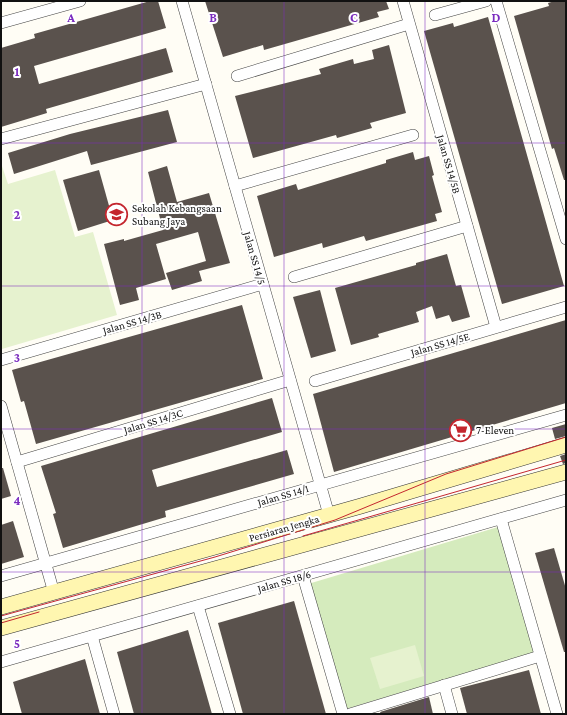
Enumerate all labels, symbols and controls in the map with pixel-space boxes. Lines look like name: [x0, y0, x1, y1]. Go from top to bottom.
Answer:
text: A: [66, 10, 75, 25]
text: B: [209, 10, 217, 25]
text: C: [350, 10, 358, 25]
text: D: [492, 10, 501, 25]
text: 1: [15, 64, 20, 79]
street label: Jalan SS 14/5B: [434, 132, 463, 195]
school or university icon: Sekolah Kebangsaan Subang Jaya: [104, 201, 130, 227]
place label: Sekolah Kebangsaan Subang Jaya: [132, 202, 222, 228]
text: 2: [14, 207, 21, 222]
street label: Jalan SS 14/5: [240, 229, 268, 286]
street label: Jalan SS 14/3B: [100, 308, 163, 337]
street label: Jalan SS 14/5E: [408, 330, 471, 359]
text: 3: [14, 350, 20, 365]
street label: Jalan SS 14/3C: [121, 406, 185, 437]
supermarket icon: 7-Eleven: [447, 417, 473, 443]
place label: 7-Eleven: [476, 424, 514, 436]
street label: Jalan SS 14/1: [255, 482, 311, 509]
text: 4: [13, 493, 21, 508]
street label: Persiaran Jengka: [247, 512, 321, 545]
street label: Jalan SS 18/6: [255, 568, 312, 596]
text: 5: [14, 636, 20, 651]

